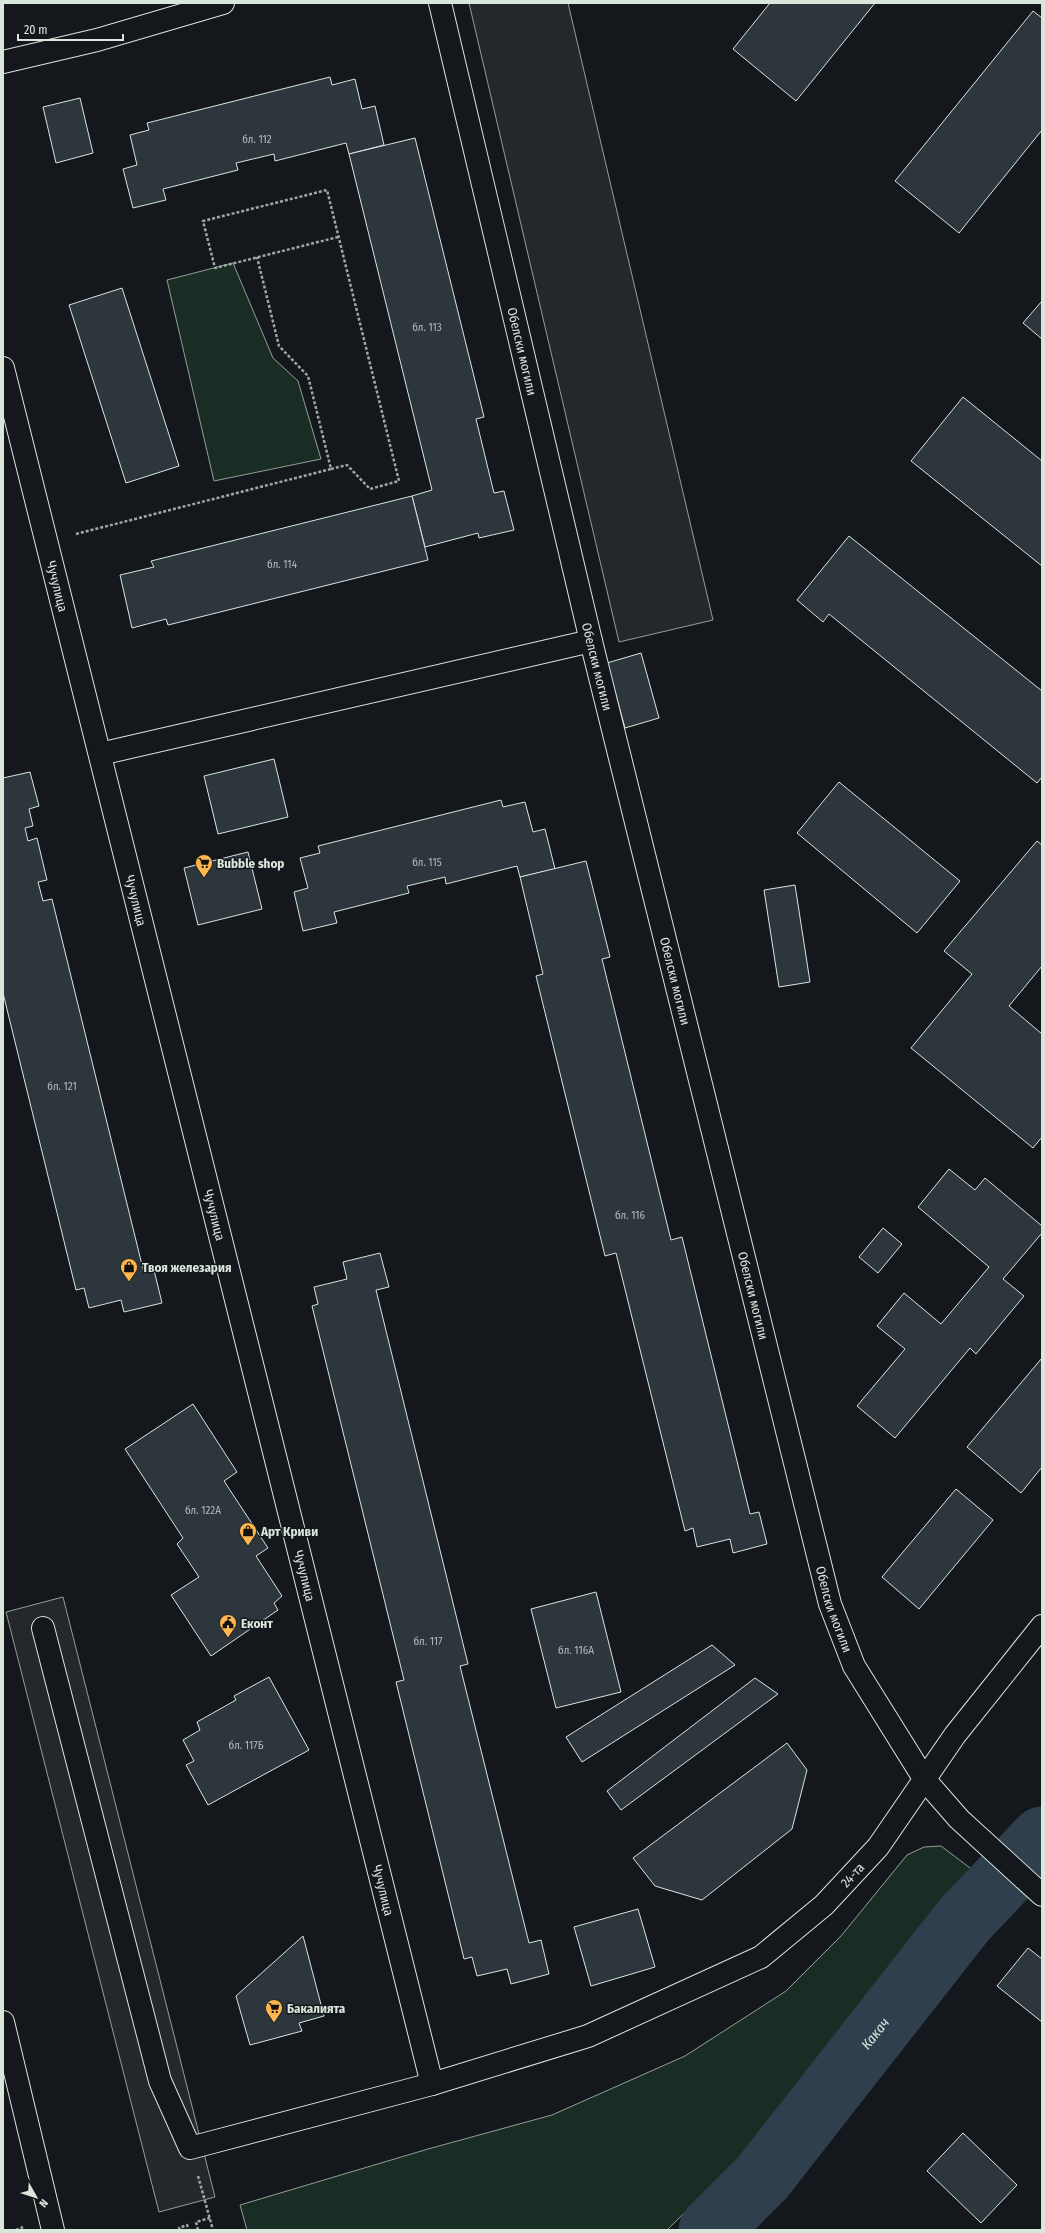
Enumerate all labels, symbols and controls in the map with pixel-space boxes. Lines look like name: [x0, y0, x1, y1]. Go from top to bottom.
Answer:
scale bar: [18, 16, 123, 42]
text: 20 m: [24, 23, 48, 37]
house number: бл. 112: [242, 133, 272, 146]
street label: Обелски могили: [505, 306, 540, 397]
house number: бл. 113: [412, 321, 442, 334]
house number: бл. 114: [267, 558, 298, 571]
street label: Чучулица: [44, 559, 71, 613]
street label: Обелски могили: [579, 621, 615, 712]
supermarket icon: Bubble shop: [194, 853, 214, 878]
place label: Bubble shop: [217, 856, 284, 871]
house number: бл. 115: [412, 856, 442, 869]
street label: Чучулица: [123, 874, 150, 928]
street label: Обелски могили: [657, 936, 694, 1027]
house number: бл. 121: [47, 1080, 77, 1093]
street label: Чучулица: [201, 1188, 228, 1242]
house number: бл. 116: [615, 1209, 646, 1222]
street label: Обелски могили: [735, 1250, 772, 1341]
shop icon: Твоя железария: [119, 1257, 139, 1282]
place label: Твоя железария: [142, 1260, 231, 1275]
house number: бл. 122А: [185, 1504, 221, 1517]
shop icon: Арт Криви: [238, 1521, 258, 1546]
place label: Арт Криви: [260, 1524, 318, 1539]
street label: Чучулица: [291, 1549, 319, 1603]
street label: Обелски могили: [813, 1564, 855, 1654]
public building icon: Еконт: [218, 1613, 238, 1638]
place label: Еконт: [241, 1616, 273, 1631]
house number: бл. 117: [413, 1635, 443, 1648]
house number: бл. 116А: [558, 1644, 594, 1657]
house number: бл. 117Б: [229, 1739, 264, 1752]
street label: 24-та: [837, 1860, 867, 1890]
street label: Чучулица: [370, 1863, 397, 1917]
supermarket icon: Бакалията: [264, 1998, 284, 2023]
place label: Бакалията: [287, 2001, 346, 2016]
water label: Какач: [857, 2014, 893, 2053]
north arrow: [16, 2177, 56, 2217]
text: N: [36, 2196, 51, 2210]

